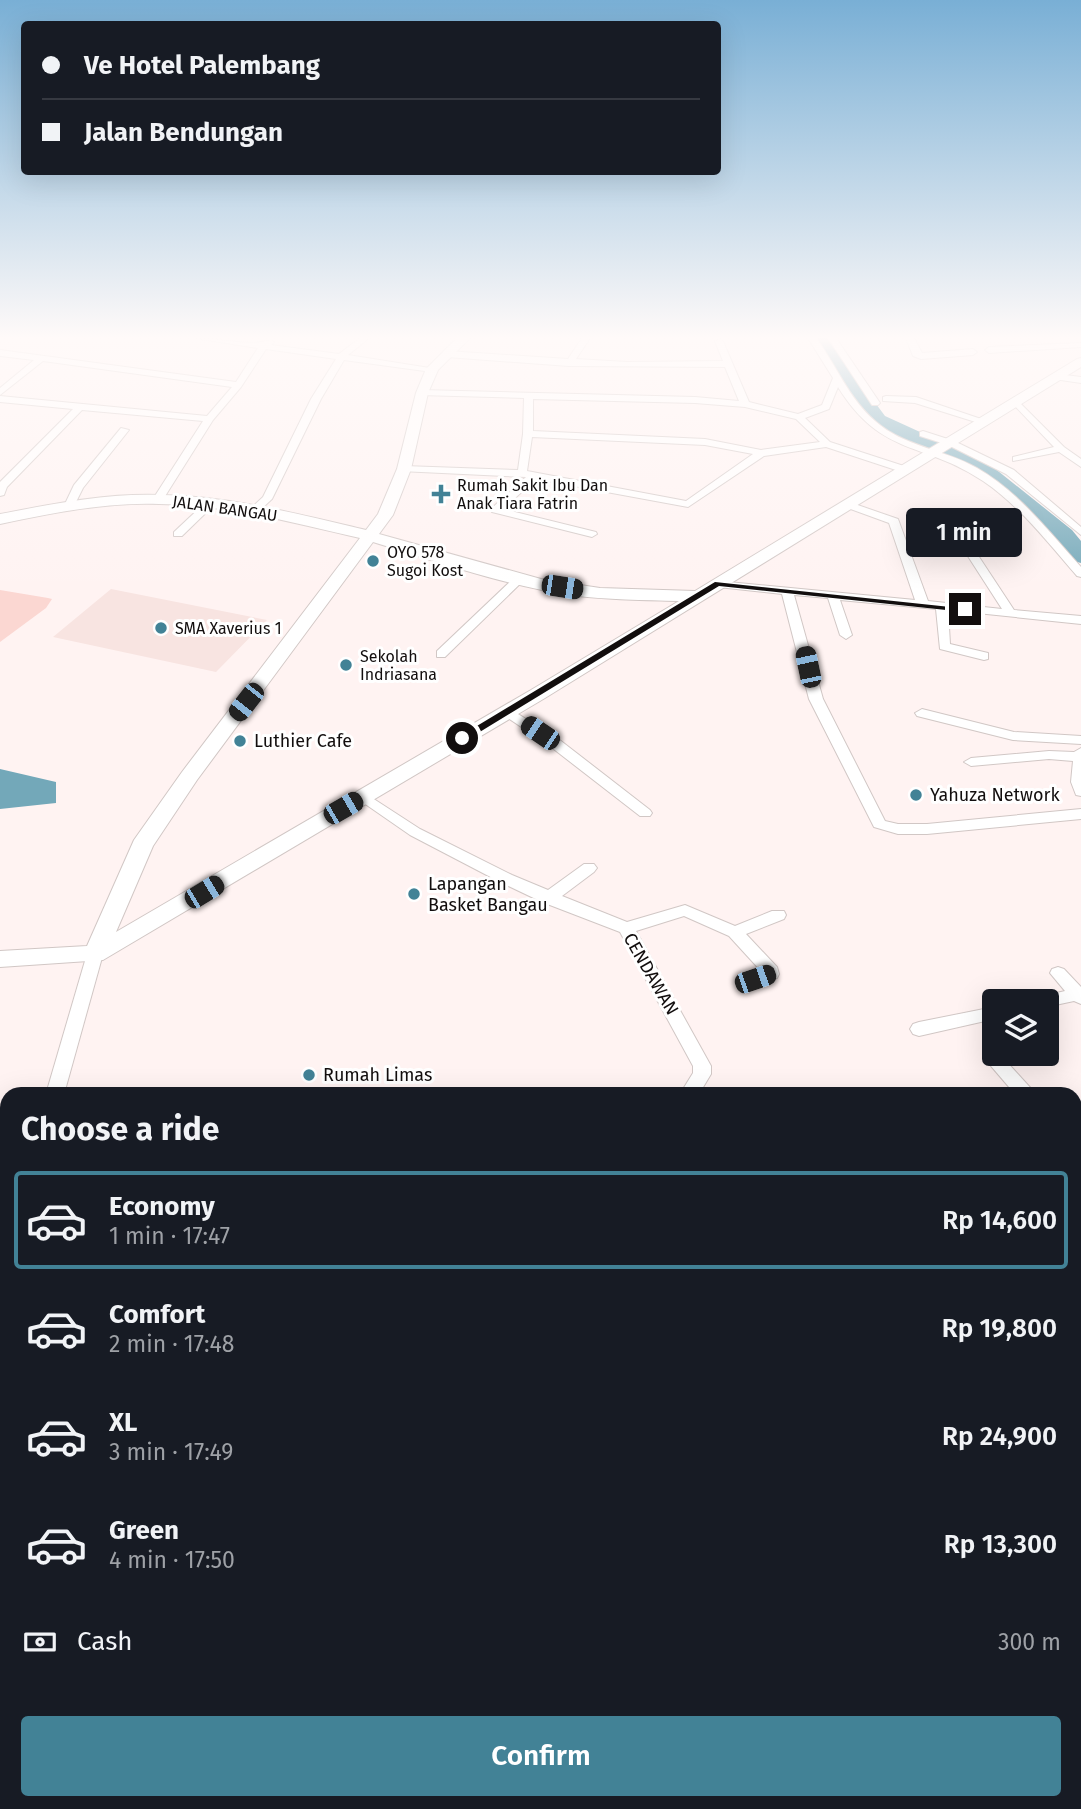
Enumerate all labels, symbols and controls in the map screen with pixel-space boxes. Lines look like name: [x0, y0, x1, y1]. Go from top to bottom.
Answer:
text: Ve Hotel Palembang: [84, 50, 320, 81]
text: Jalan Bendungan: [84, 117, 283, 148]
place label: Rumah Sakit Ibu Dan Anak Tiara Fatrin: [457, 476, 608, 513]
marker: Rumah Sakit Ibu Dan Anak Tiara Fatrin: [431, 484, 451, 504]
street label: JALAN BANGAU: [171, 492, 279, 525]
callout: 1 min: [907, 508, 1023, 556]
text: 1 min: [936, 518, 992, 546]
place label: OYO 578 Sugoi Kost: [387, 543, 463, 580]
marker: OYO 578 Sugoi Kost: [365, 553, 381, 569]
car: [540, 573, 585, 601]
route end: [949, 593, 981, 625]
place label: SMA Xaverius 1: [175, 619, 282, 638]
marker: SMA Xaverius 1: [153, 620, 169, 636]
car: [794, 644, 823, 690]
place label: Sekolah Indriasana: [360, 647, 437, 684]
marker: Sekolah Indriasana: [338, 657, 354, 673]
car: [225, 679, 268, 725]
car: [517, 713, 564, 753]
route start: [446, 722, 478, 754]
place label: Luthier Cafe: [254, 730, 352, 752]
marker: Luthier Cafe: [232, 733, 248, 749]
place label: Yahuza Network: [930, 784, 1060, 806]
marker: Yahuza Network: [908, 787, 924, 803]
car: [320, 788, 367, 828]
car: [181, 872, 228, 912]
place label: Lapangan Basket Bangau: [428, 873, 548, 916]
marker: Lapangan Basket Bangau: [406, 886, 422, 902]
street label: CENDAWAN: [619, 929, 683, 1019]
car: [732, 962, 779, 996]
map controls: [982, 989, 1059, 1066]
button: layers: [982, 989, 1059, 1066]
place label: Rumah Limas: [323, 1064, 432, 1086]
marker: Rumah Limas: [301, 1067, 317, 1083]
text: Choose a ride: [21, 1110, 219, 1148]
icon: car: [25, 1189, 88, 1252]
text: Economy: [109, 1191, 215, 1222]
text: Rp 14,600: [942, 1205, 1057, 1236]
text: 1 min · 17:47: [109, 1222, 230, 1250]
icon: car: [25, 1297, 88, 1360]
text: Comfort: [109, 1299, 205, 1330]
text: Rp 19,800: [942, 1313, 1057, 1344]
text: 2 min · 17:48: [109, 1330, 234, 1358]
icon: car: [25, 1405, 88, 1468]
text: XL: [109, 1407, 137, 1438]
text: Rp 24,900: [942, 1421, 1057, 1452]
text: 3 min · 17:49: [109, 1438, 233, 1466]
icon: car: [25, 1513, 88, 1576]
text: Green: [109, 1515, 179, 1546]
text: Rp 13,300: [944, 1529, 1057, 1560]
text: 4 min · 17:50: [109, 1546, 235, 1574]
icon: cash: [21, 1623, 59, 1661]
text: Cash: [77, 1626, 133, 1657]
text: 300 m: [998, 1628, 1061, 1656]
button: Confirm: [21, 1716, 1061, 1796]

